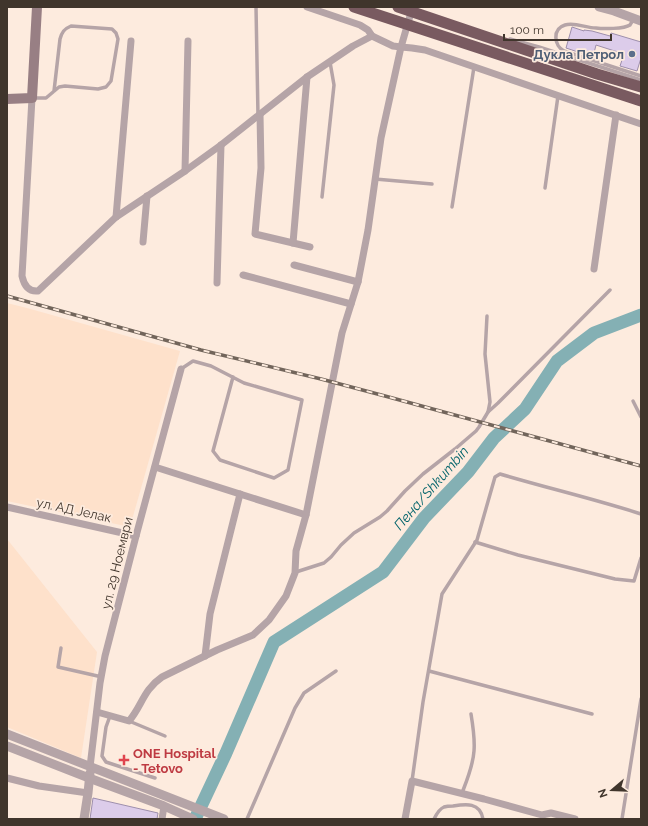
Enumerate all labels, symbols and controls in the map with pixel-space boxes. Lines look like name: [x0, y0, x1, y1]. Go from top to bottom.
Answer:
scale bar: [504, 16, 611, 42]
text: 100 m: [510, 23, 544, 37]
place label: Дукла Петрол: [533, 47, 624, 62]
marker: Дукла Петрол: [627, 49, 637, 59]
water label: Пена/Shkumbin: [390, 443, 472, 533]
street label: ул. АД Јелак: [35, 495, 113, 525]
street label: ул. 29 Ноември: [98, 515, 136, 611]
place label: ONE Hospital - Tetovo: [133, 746, 217, 776]
marker: ONE Hospital - Tetovo: [118, 754, 130, 766]
north arrow: [592, 770, 632, 810]
text: N: [596, 787, 611, 799]

